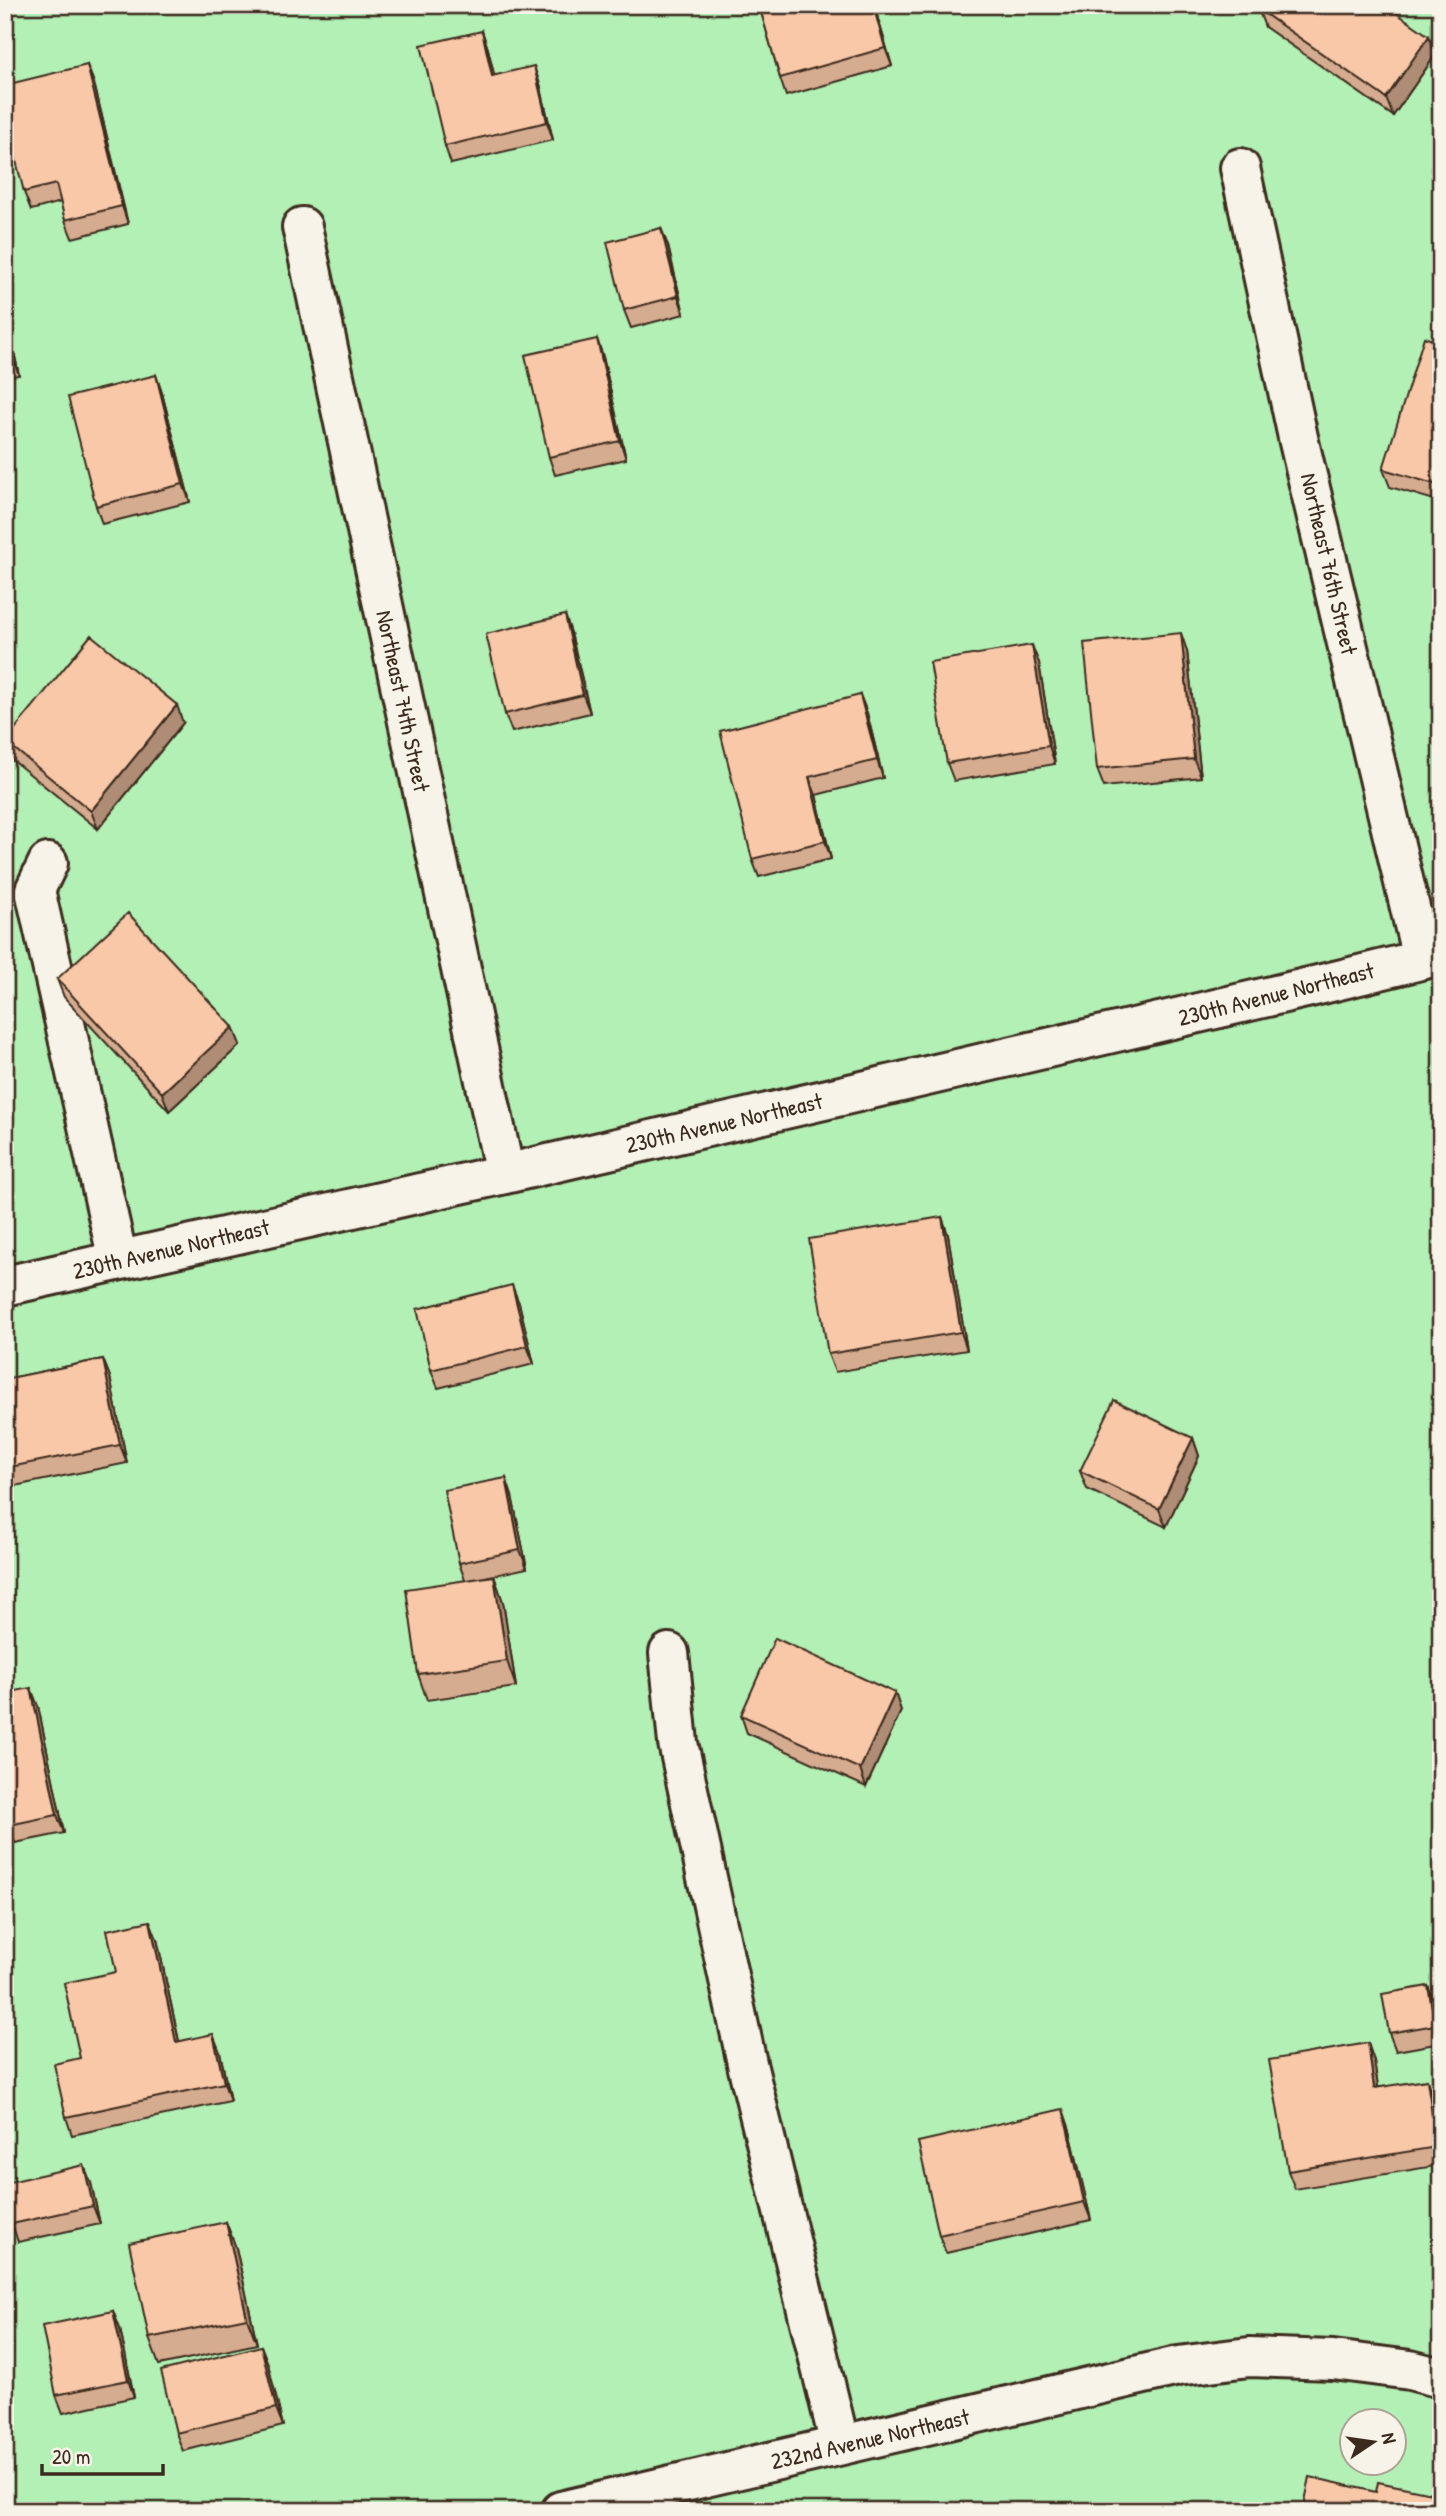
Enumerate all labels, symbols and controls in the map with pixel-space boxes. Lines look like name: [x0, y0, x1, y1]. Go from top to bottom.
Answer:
street label: Northeast 76th Street: [1294, 470, 1366, 659]
street label: Northeast 74th Street: [369, 607, 438, 795]
street label: 230th Avenue Northeast: [1175, 954, 1378, 1033]
street label: 230th Avenue Northeast: [623, 1085, 826, 1160]
street label: 230th Avenue Northeast: [70, 1211, 273, 1286]
street label: 232nd Avenue Northeast: [768, 2400, 973, 2476]
north arrow: [1338, 2408, 1408, 2478]
text: N: [1376, 2430, 1403, 2446]
scale bar: [42, 2432, 163, 2476]
text: 20 m: [52, 2442, 90, 2471]

